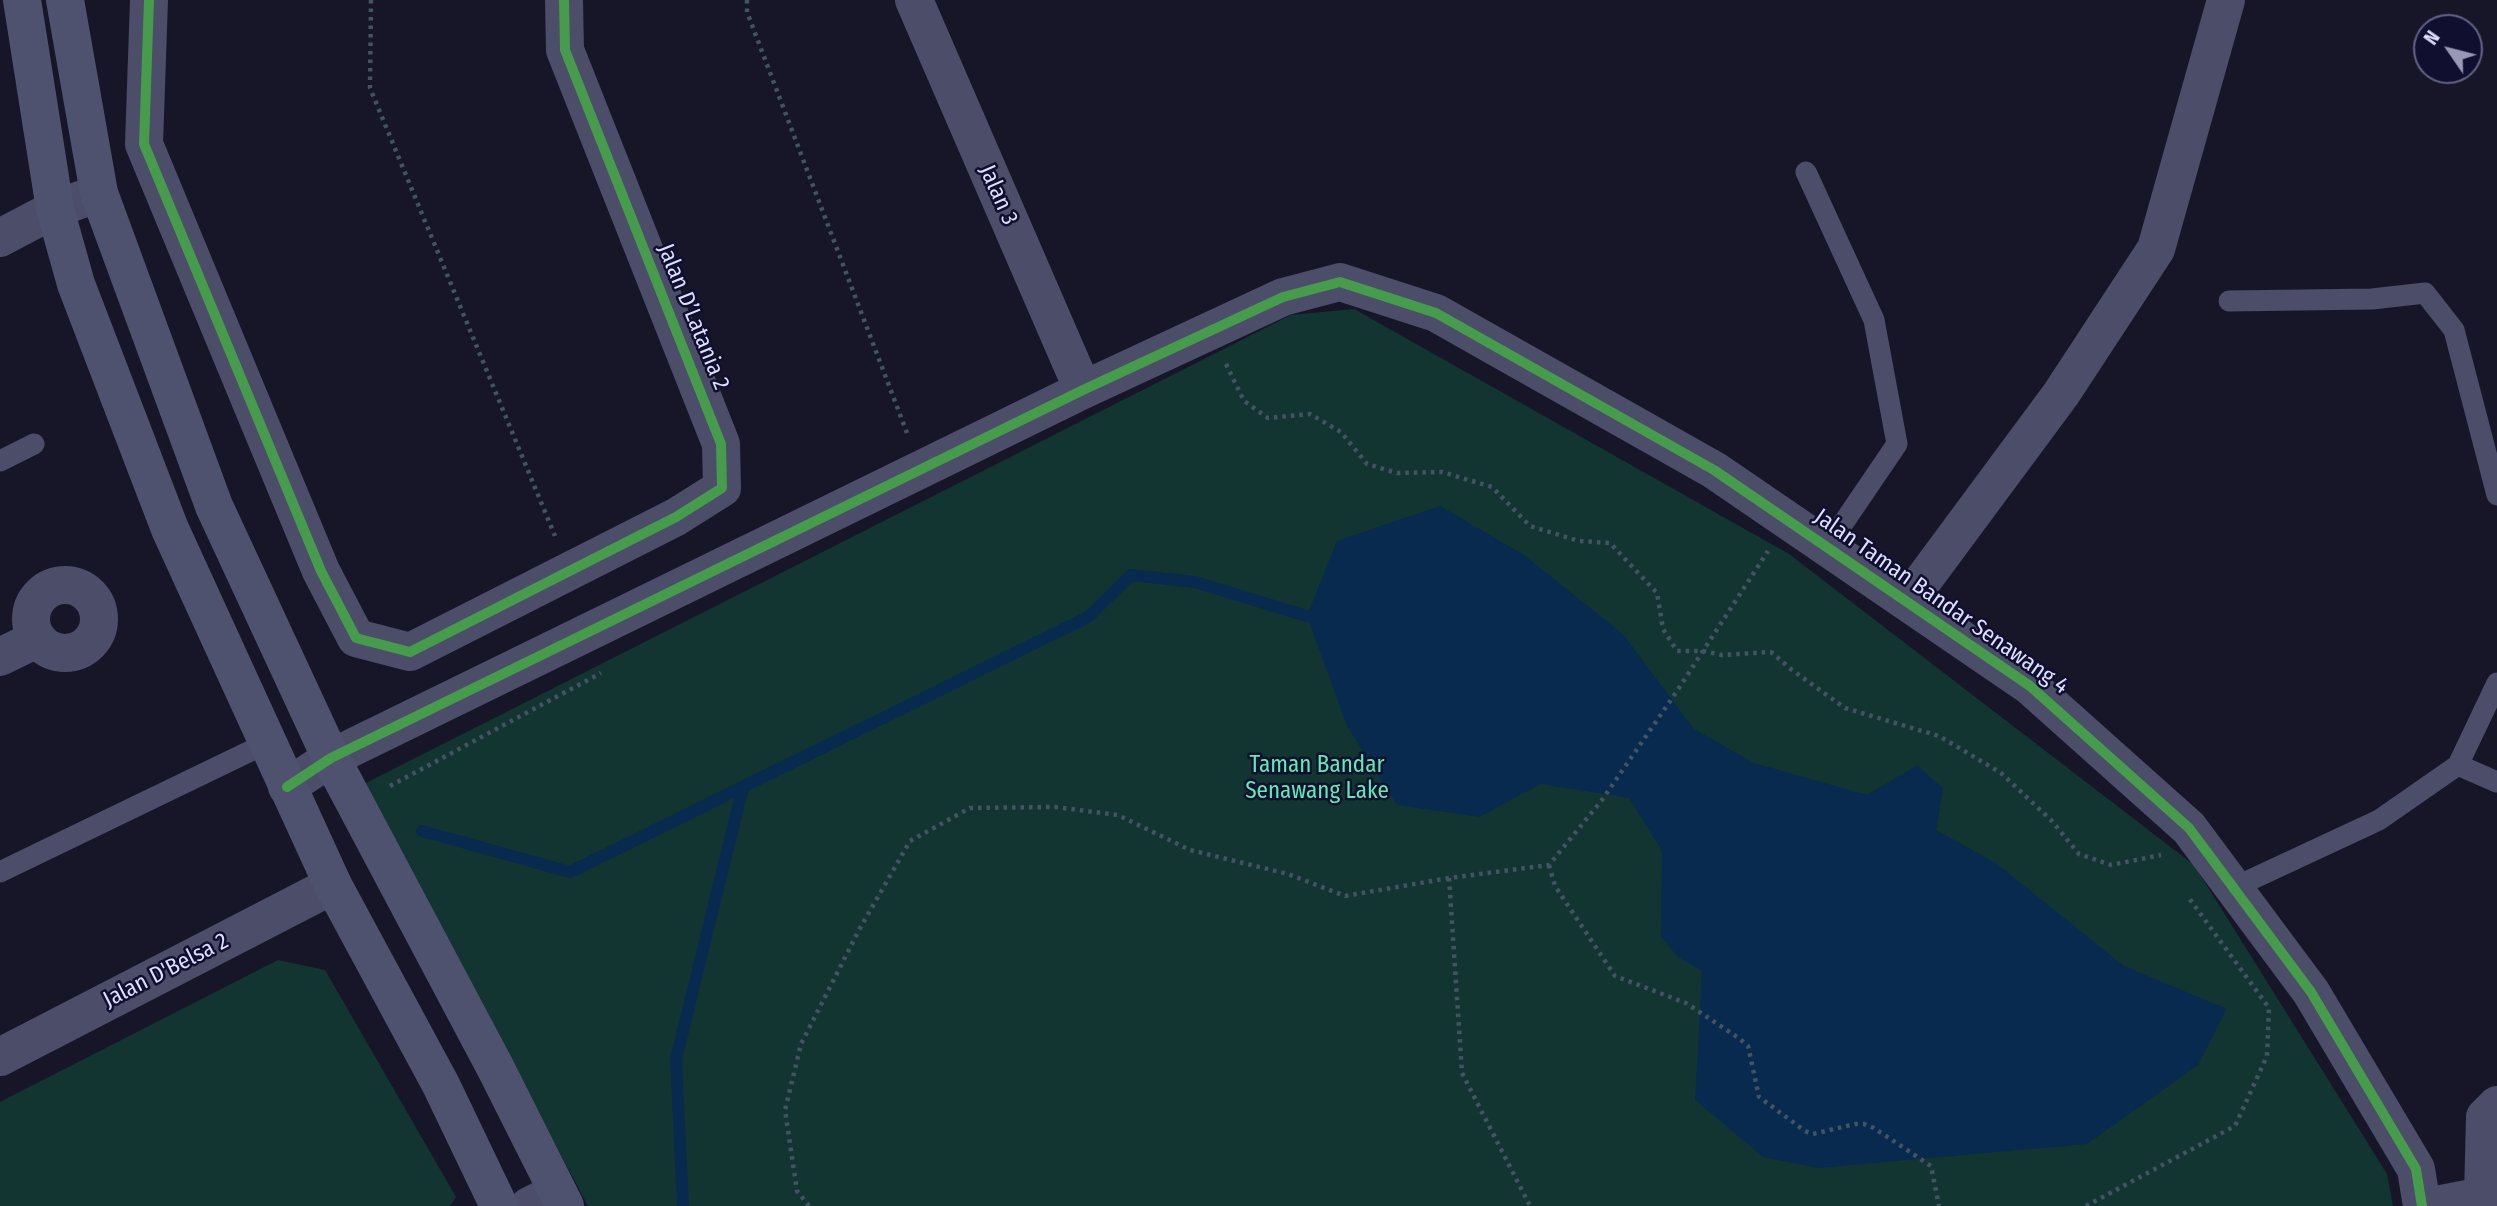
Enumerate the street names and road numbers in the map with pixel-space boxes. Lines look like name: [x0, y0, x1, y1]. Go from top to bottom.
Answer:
street label: Jalan 3: [973, 161, 1023, 229]
street label: Jalan D’Latania 2: [651, 240, 735, 394]
street label: Jalan Taman Bandar Senawang 4: [1809, 504, 2073, 700]
street label: Jalan D'Belsa 2: [99, 928, 233, 1014]

